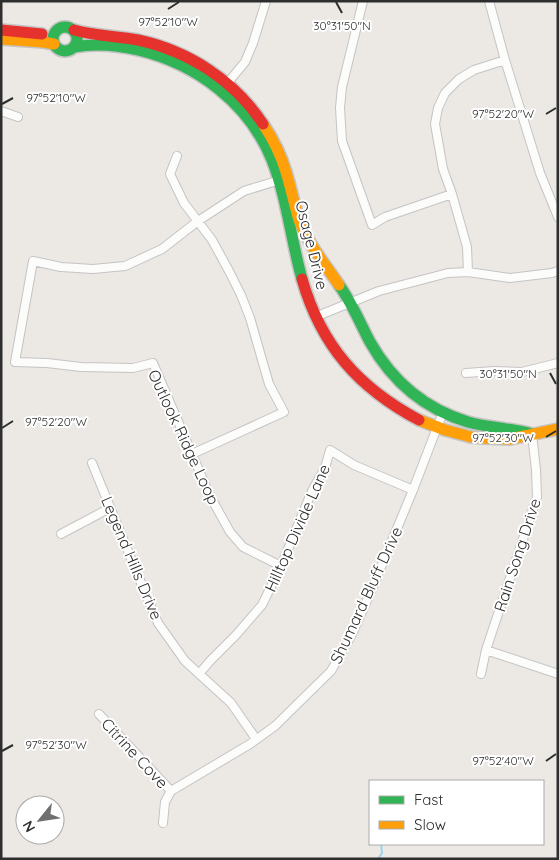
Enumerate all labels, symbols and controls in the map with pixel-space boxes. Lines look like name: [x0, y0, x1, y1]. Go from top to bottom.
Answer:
text: 97°52'10"W: [138, 14, 198, 29]
text: 30°31'50"N: [313, 18, 371, 33]
text: 97°52'10"W: [26, 90, 86, 105]
text: 97°52'20"W: [472, 106, 534, 121]
street label: Osage Drive: [291, 198, 333, 292]
street label: Outlook Ridge Loop: [144, 366, 224, 508]
text: 30°31'50"N: [479, 366, 537, 381]
text: 97°52'20"W: [25, 414, 87, 429]
text: 97°52'30"W: [472, 430, 534, 445]
street label: Hilltop Divide Lane: [260, 461, 334, 595]
street label: Legend Hills Drive: [97, 493, 167, 623]
street label: Rain Song Drive: [489, 496, 545, 614]
street label: Shumard Bluff Drive: [325, 523, 407, 667]
street label: Citrine Cove: [97, 714, 173, 792]
text: 97°52'30"W: [25, 737, 87, 752]
text: 97°52'40"W: [472, 753, 534, 768]
legend: [369, 780, 544, 845]
text: Fast: [414, 790, 443, 809]
north arrow: [15, 795, 65, 845]
text: Slow: [414, 815, 446, 834]
text: N: [18, 818, 39, 835]

